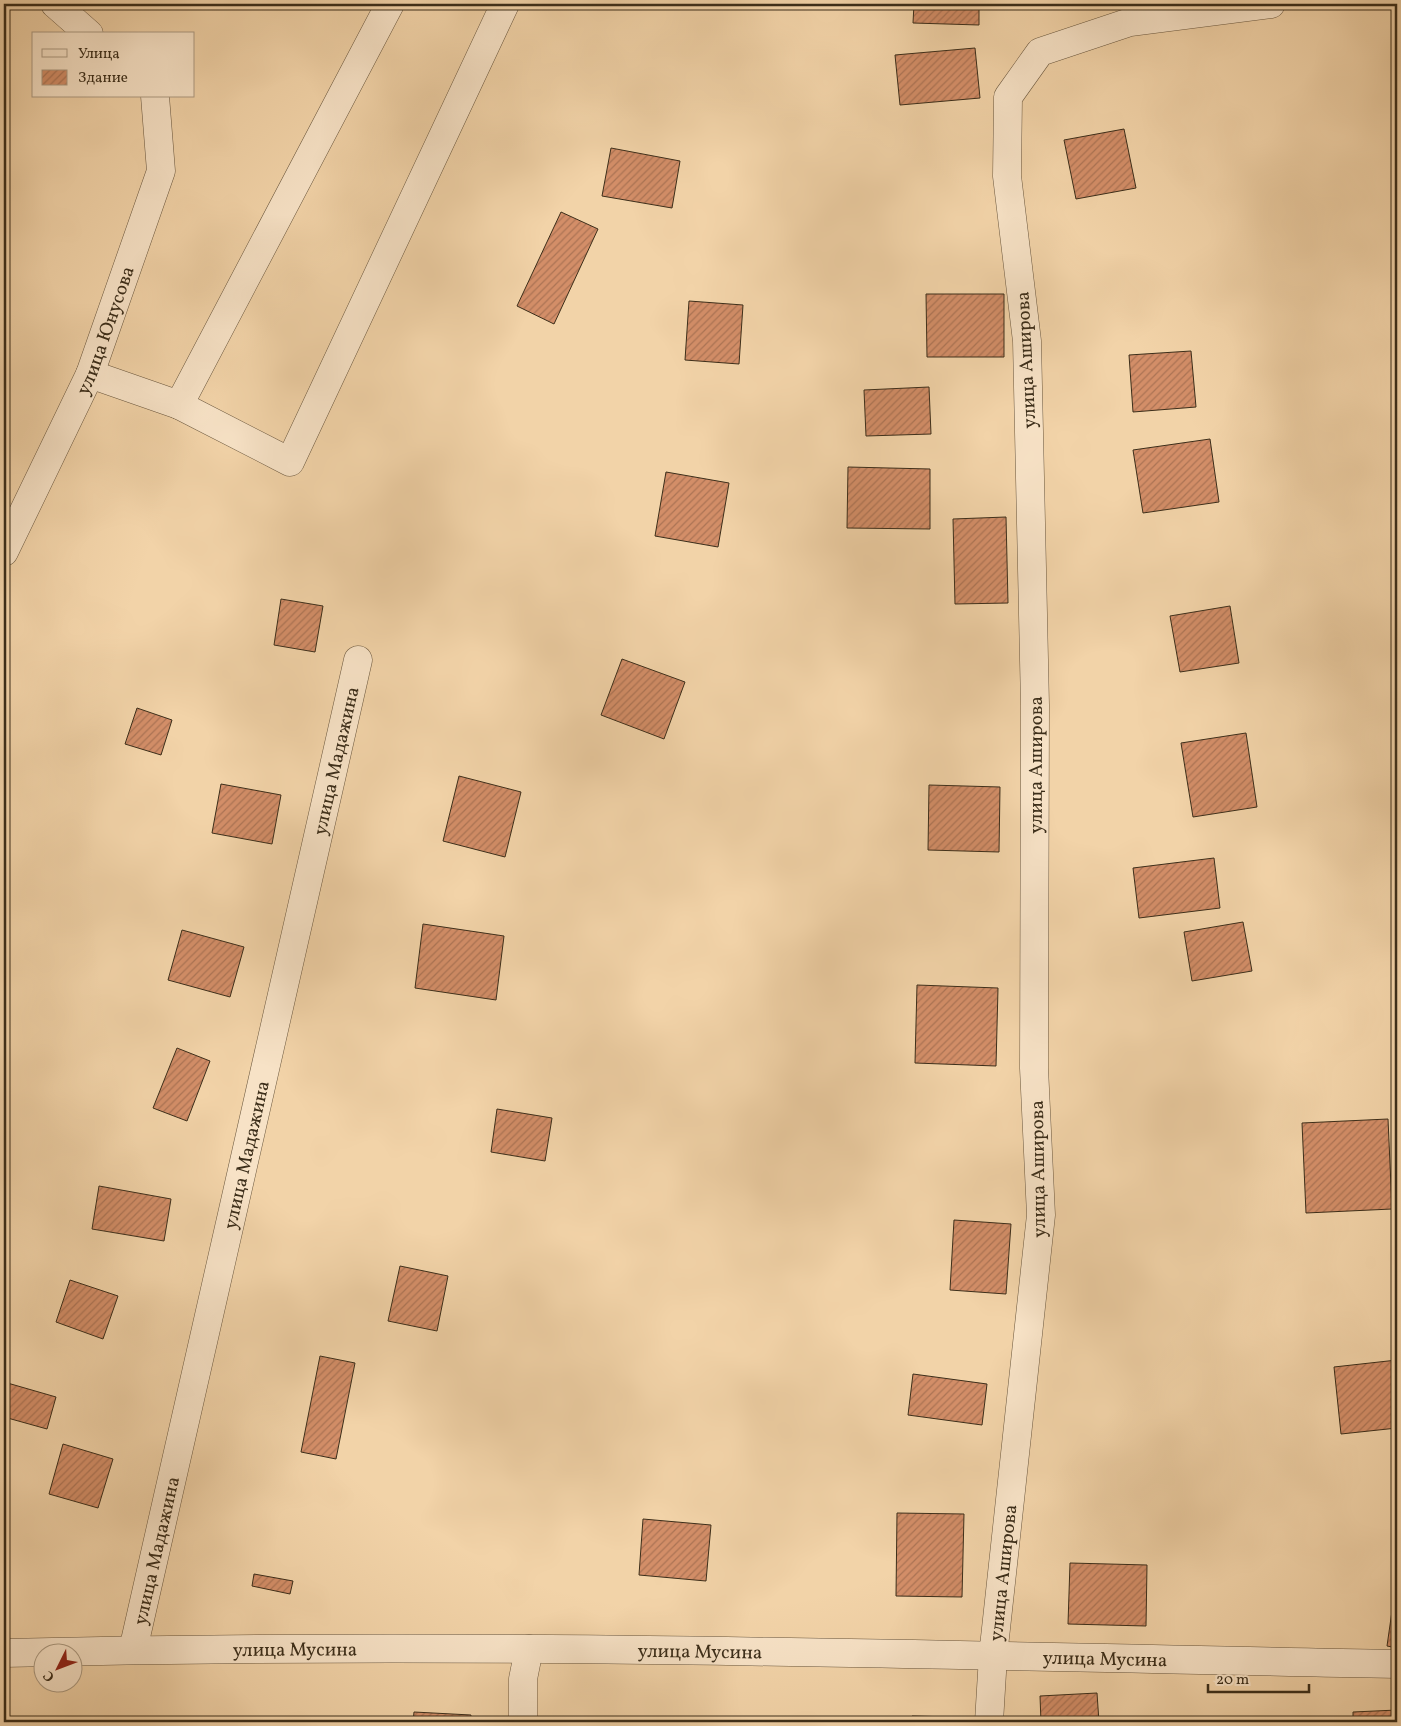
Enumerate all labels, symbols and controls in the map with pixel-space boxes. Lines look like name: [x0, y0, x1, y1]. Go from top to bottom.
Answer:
legend: [32, 32, 195, 98]
text: Улица: [78, 44, 120, 65]
text: Здание: [78, 68, 128, 89]
street label: улица Юнусова: [71, 263, 142, 400]
street label: улица Аширова: [1010, 291, 1044, 429]
street label: улица Мадажина: [308, 684, 367, 838]
street label: улица Аширова: [1024, 696, 1050, 834]
street label: улица Мадажина: [218, 1078, 277, 1232]
street label: улица Аширова: [1025, 1100, 1053, 1238]
street label: улица Мадажина: [128, 1474, 187, 1628]
street label: улица Аширова: [984, 1503, 1024, 1643]
street label: улица Мусина: [233, 1637, 357, 1664]
street label: улица Мусина: [637, 1639, 762, 1667]
north arrow: [32, 1644, 82, 1694]
street label: улица Мусина: [1042, 1646, 1167, 1674]
scale bar: [1208, 1661, 1310, 1693]
text: С: [39, 1666, 60, 1685]
text: 20 m: [1216, 1670, 1249, 1691]

